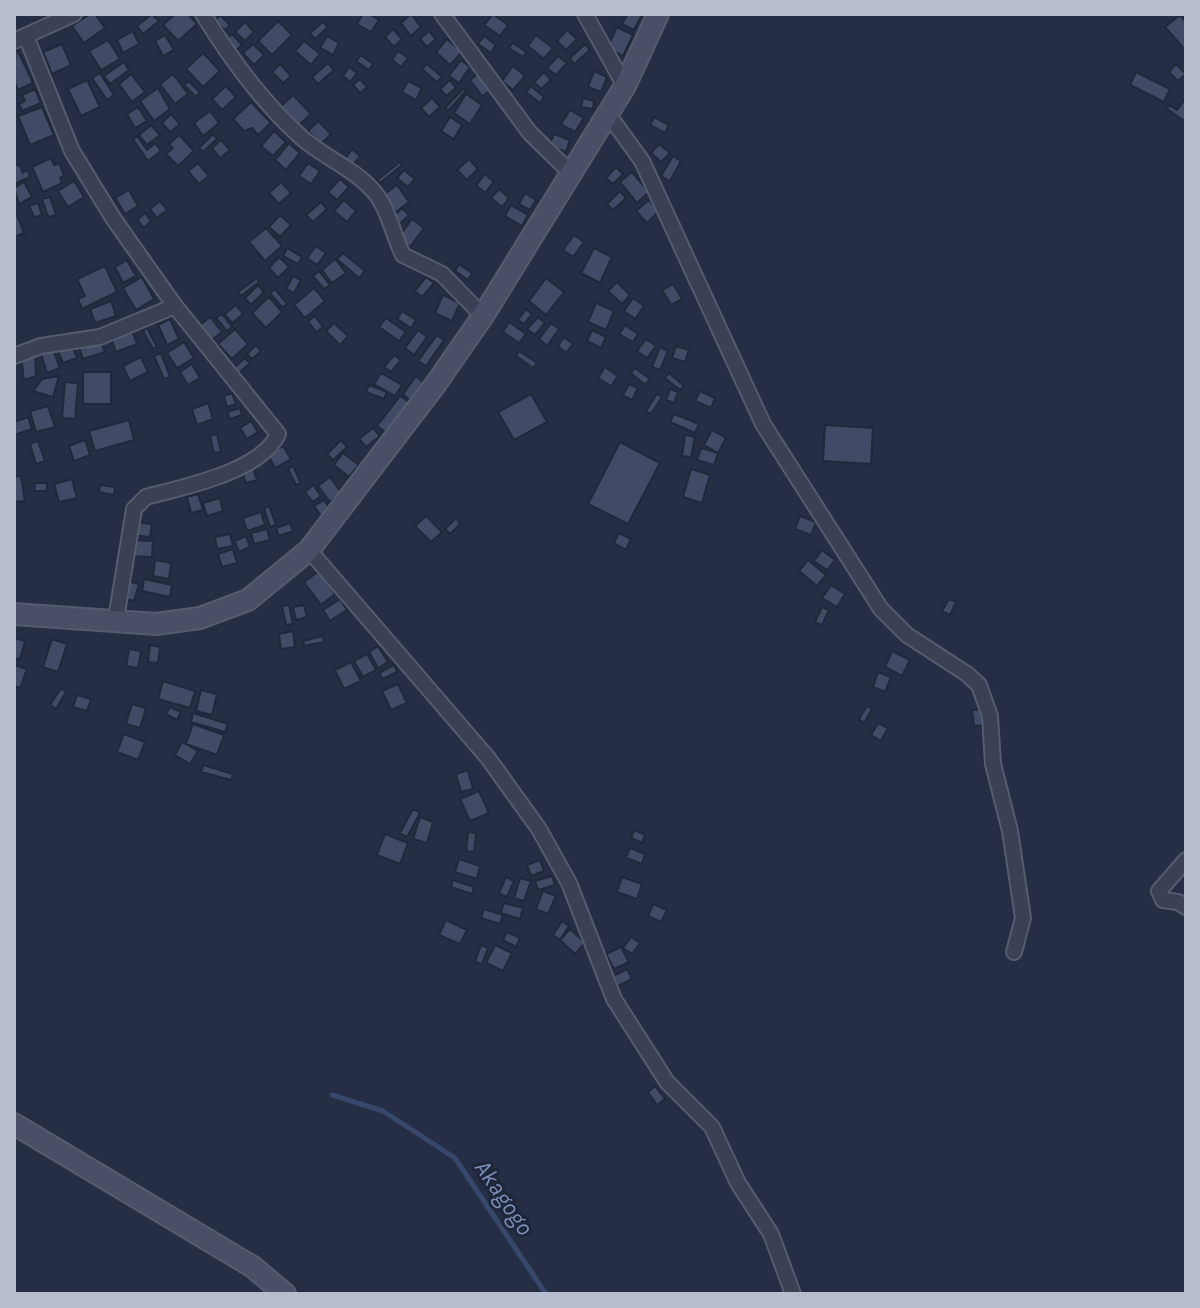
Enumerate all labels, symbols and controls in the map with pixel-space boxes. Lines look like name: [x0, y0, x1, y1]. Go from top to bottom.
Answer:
water label: Akagogo: [467, 1155, 539, 1241]

